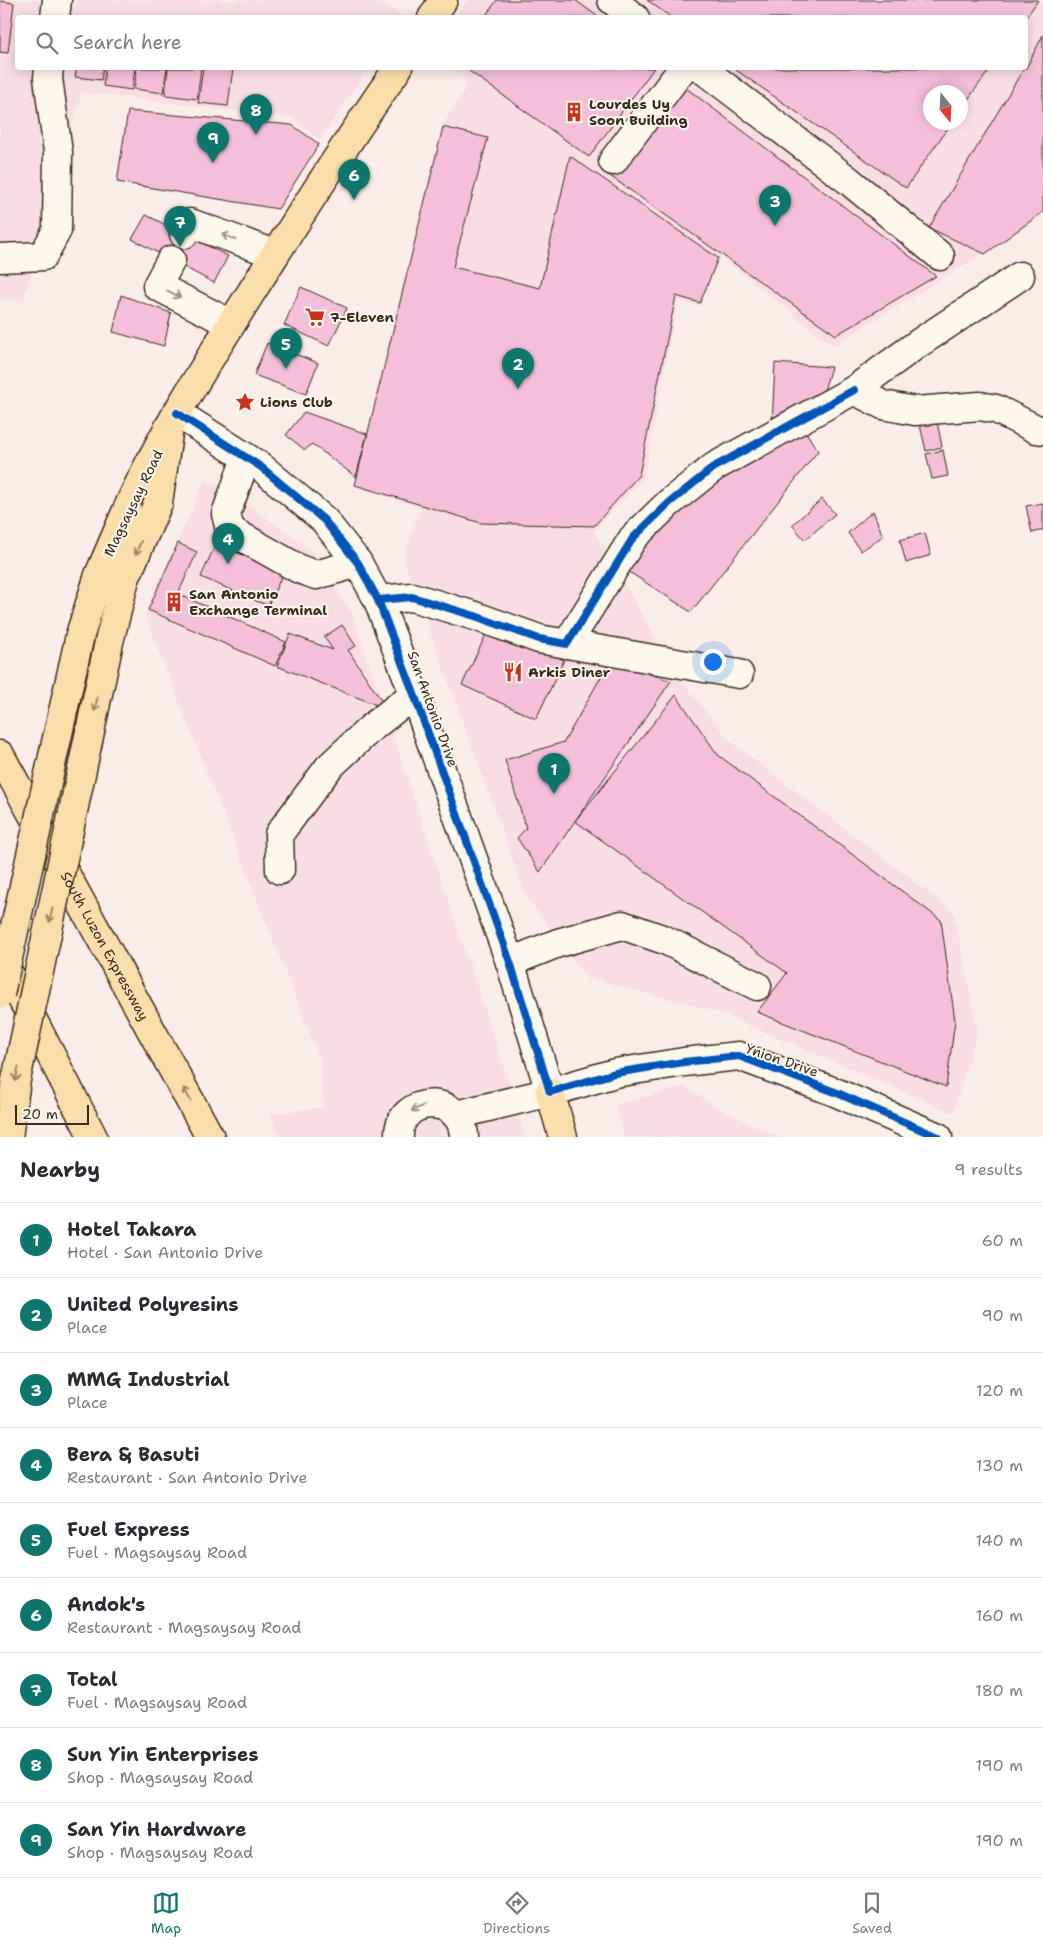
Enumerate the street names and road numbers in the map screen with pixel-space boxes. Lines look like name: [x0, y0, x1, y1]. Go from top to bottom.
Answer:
street label: Magsaysay Road: [99, 446, 167, 559]
street label: San Antonio Drive: [404, 649, 462, 769]
street label: South Luzon Expressway: [57, 868, 153, 1024]
street label: Ynion Drive: [743, 1039, 821, 1081]

